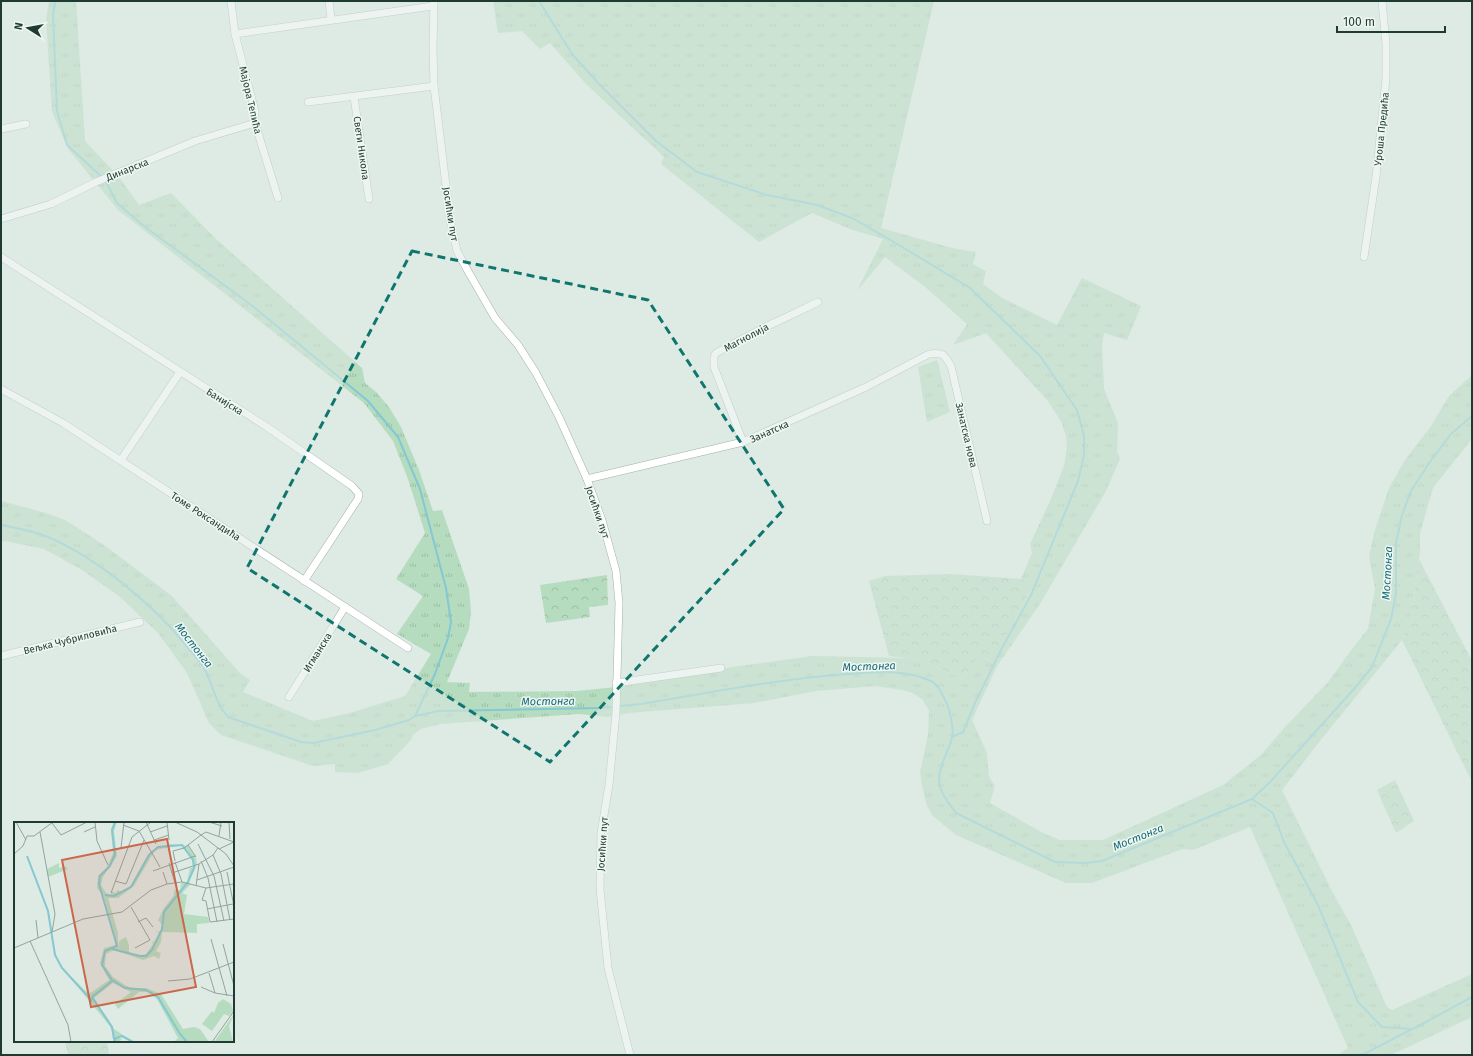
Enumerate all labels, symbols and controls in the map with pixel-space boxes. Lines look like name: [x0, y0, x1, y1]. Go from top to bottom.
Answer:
north arrow: [8, 8, 48, 48]
scale bar: [1337, 8, 1445, 34]
text: 100 m: [1343, 15, 1375, 29]
text: N: [12, 21, 26, 31]
street label: Мајора Тепића: [236, 65, 265, 135]
street label: Уроша Предића: [1372, 92, 1392, 167]
street label: Свети Никола: [351, 115, 371, 181]
street label: Динарска: [103, 156, 150, 184]
street label: Јосићки пут: [440, 186, 460, 243]
street label: Магнолија: [721, 320, 771, 355]
street label: Банијска: [204, 385, 246, 418]
street label: Занатска нова: [953, 401, 979, 469]
street label: Занатска: [748, 418, 791, 446]
street label: Јосићки пут: [582, 484, 612, 541]
street label: Томе Роксандића: [168, 490, 243, 544]
water label: Мостонга: [1380, 546, 1395, 600]
water label: Мостонга: [172, 620, 215, 670]
street label: Вељка Чубриловића: [22, 623, 118, 657]
street label: Игманска: [301, 631, 335, 674]
water label: Мостонга: [842, 659, 896, 674]
water label: Мостонга: [521, 695, 575, 708]
street label: Јосићки пут: [595, 816, 611, 872]
water label: Мостонга: [1111, 821, 1165, 853]
inset map: [14, 822, 234, 1042]

